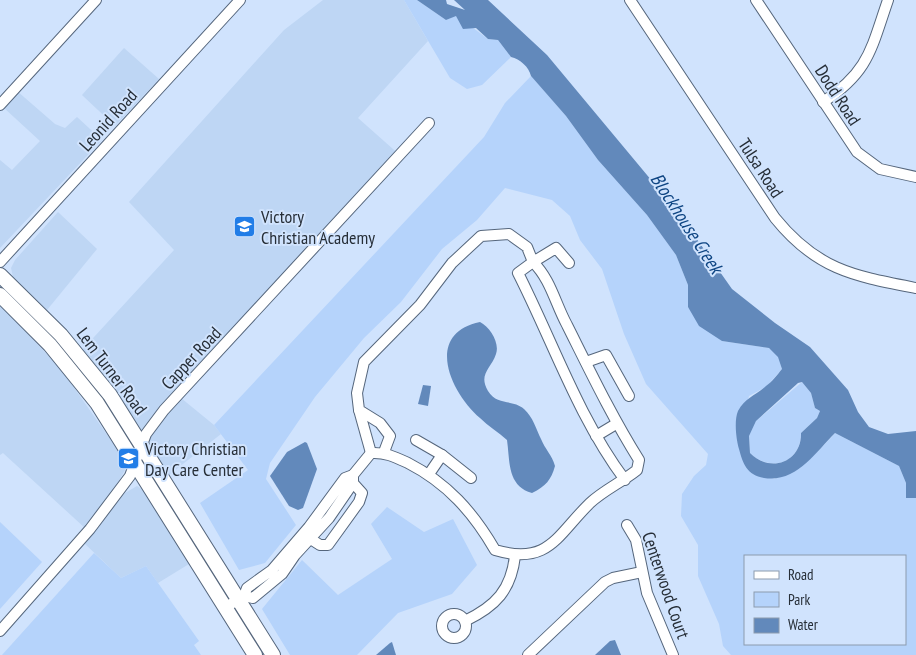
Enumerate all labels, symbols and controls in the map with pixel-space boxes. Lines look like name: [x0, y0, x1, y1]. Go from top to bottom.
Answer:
street label: Dodd Road: [810, 60, 866, 130]
street label: Leonid Road: [74, 84, 142, 156]
street label: Tulsa Road: [733, 134, 789, 202]
water label: Blockhouse Creek: [646, 168, 730, 280]
place label: Victory Christian Academy: [260, 205, 375, 249]
school or university icon: Victory Christian Academy: [233, 214, 257, 238]
street label: Capper Road: [156, 322, 226, 394]
street label: Lem Turner Road: [72, 323, 152, 419]
place label: Victory Christian Day Care Center: [144, 437, 246, 481]
school or university icon: Victory Christian Day Care Center: [117, 446, 141, 470]
street label: Centerwood Court: [637, 529, 695, 642]
legend: [744, 555, 906, 645]
text: Road: [788, 565, 814, 584]
text: Park: [788, 590, 810, 609]
text: Water: [788, 615, 819, 634]

